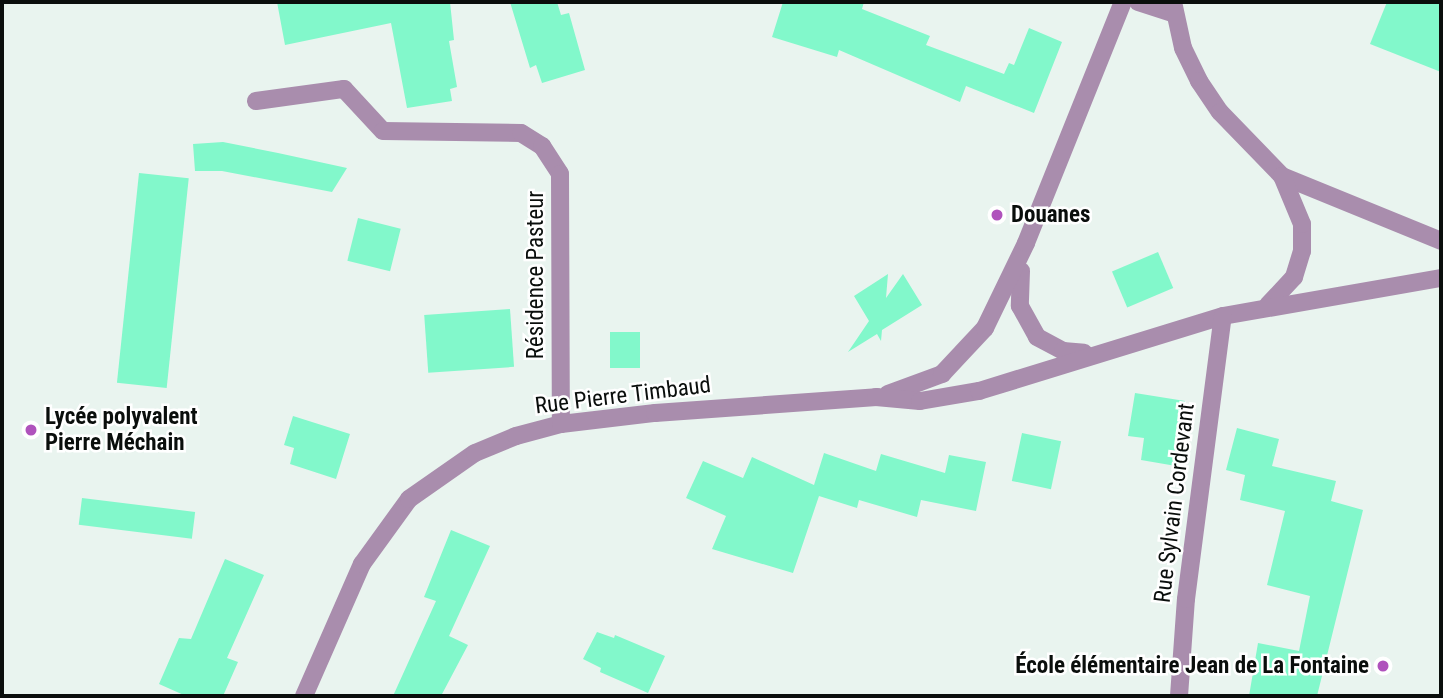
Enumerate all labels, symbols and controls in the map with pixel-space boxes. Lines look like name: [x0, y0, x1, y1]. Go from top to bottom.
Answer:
street label: Résidence Pasteur: [522, 191, 550, 359]
place label: Douanes: [1011, 201, 1090, 229]
marker: Douanes: [989, 207, 1005, 223]
street label: Rue Pierre Timbaud: [533, 371, 713, 421]
street label: Rue Sylvain Cordevant: [1149, 402, 1201, 604]
place label: Lycée polyvalent Pierre Méchain: [45, 403, 198, 457]
marker: Lycée polyvalent Pierre Méchain: [23, 422, 39, 438]
place label: École élémentaire Jean de La Fontaine: [1015, 652, 1369, 680]
marker: École élémentaire Jean de La Fontaine: [1375, 658, 1391, 674]

